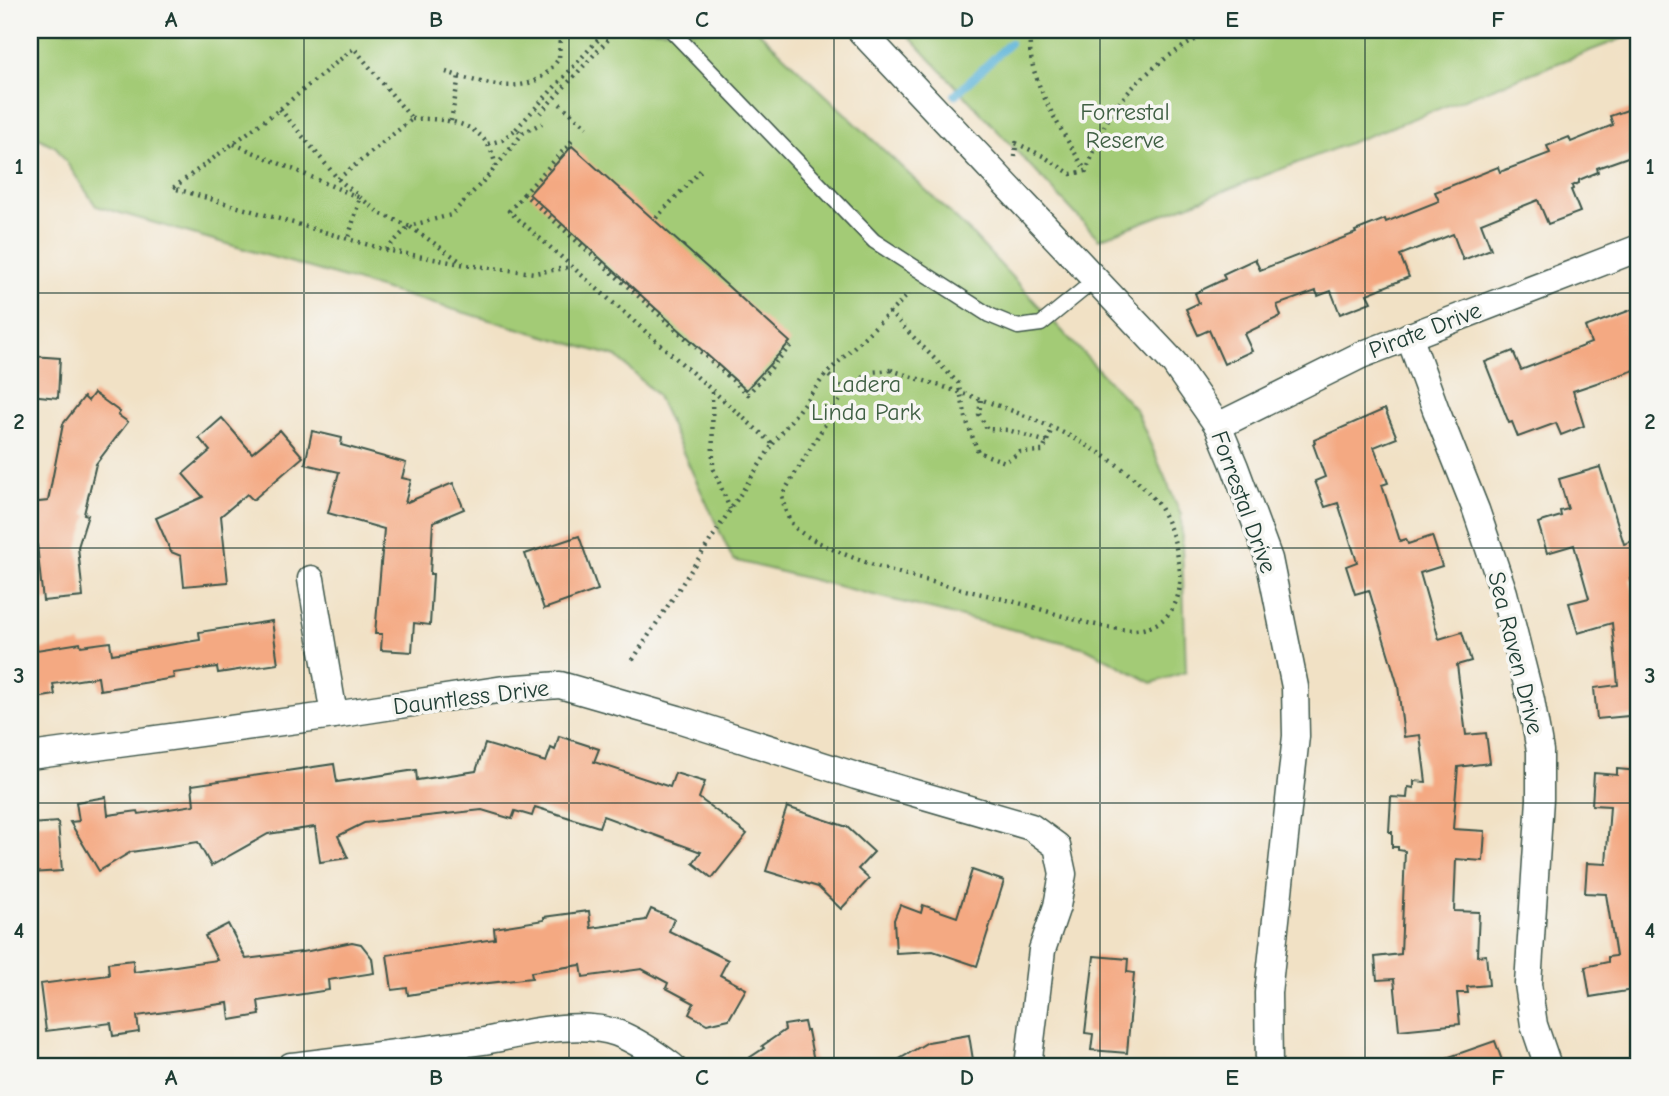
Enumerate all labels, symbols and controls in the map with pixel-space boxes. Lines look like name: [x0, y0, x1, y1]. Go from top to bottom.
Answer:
text: A: [165, 6, 178, 33]
text: B: [429, 6, 443, 33]
text: C: [695, 6, 709, 33]
text: D: [960, 6, 974, 33]
text: E: [1225, 6, 1239, 33]
text: F: [1491, 6, 1505, 33]
park label: Forrestal Reserve: [1080, 98, 1170, 154]
text: 1: [14, 153, 24, 180]
text: 1: [1645, 153, 1655, 180]
street label: Pirate Drive: [1365, 296, 1485, 364]
park label: Ladera Linda Park: [811, 370, 921, 426]
text: 2: [13, 408, 25, 435]
text: 2: [1644, 408, 1656, 435]
street label: Forrestal Drive: [1205, 427, 1283, 577]
street label: Sea Raven Drive: [1482, 569, 1550, 737]
text: 3: [13, 662, 25, 689]
text: 3: [1644, 662, 1656, 689]
street label: Dauntless Drive: [391, 674, 551, 720]
text: 4: [14, 917, 25, 944]
text: 4: [1645, 917, 1656, 944]
text: A: [165, 1064, 178, 1091]
text: B: [429, 1064, 443, 1091]
text: C: [695, 1064, 709, 1091]
text: D: [960, 1064, 974, 1091]
text: E: [1225, 1064, 1239, 1091]
text: F: [1491, 1064, 1505, 1091]

